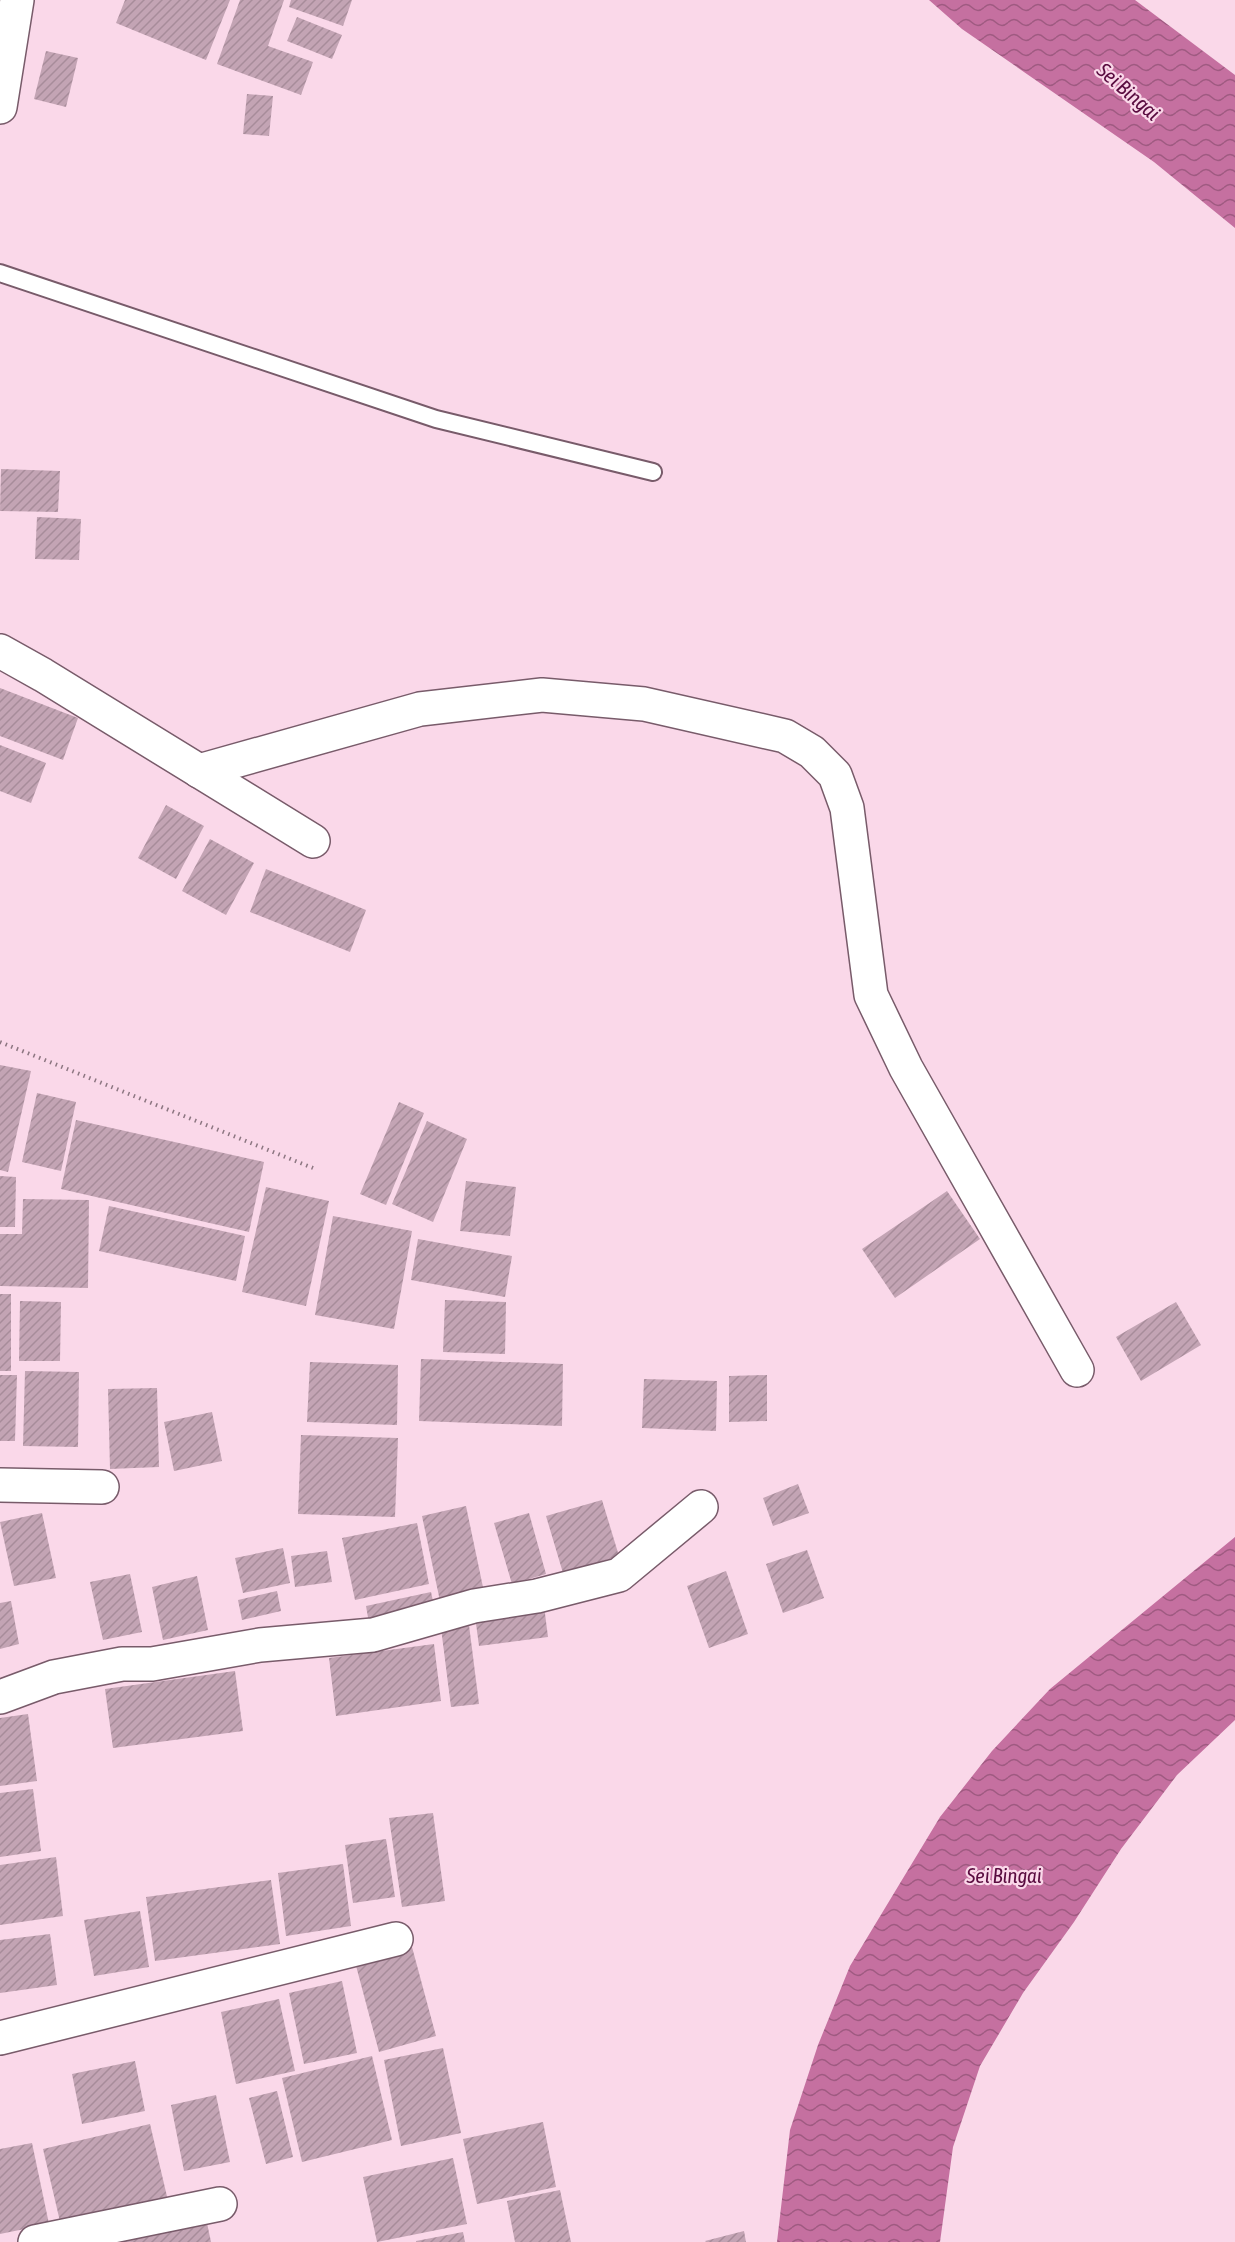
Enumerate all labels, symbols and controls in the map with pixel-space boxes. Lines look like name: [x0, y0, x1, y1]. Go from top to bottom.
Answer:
water label: Sei Bingai: [1092, 57, 1165, 125]
water label: Sei Bingai: [965, 1863, 1042, 1887]

